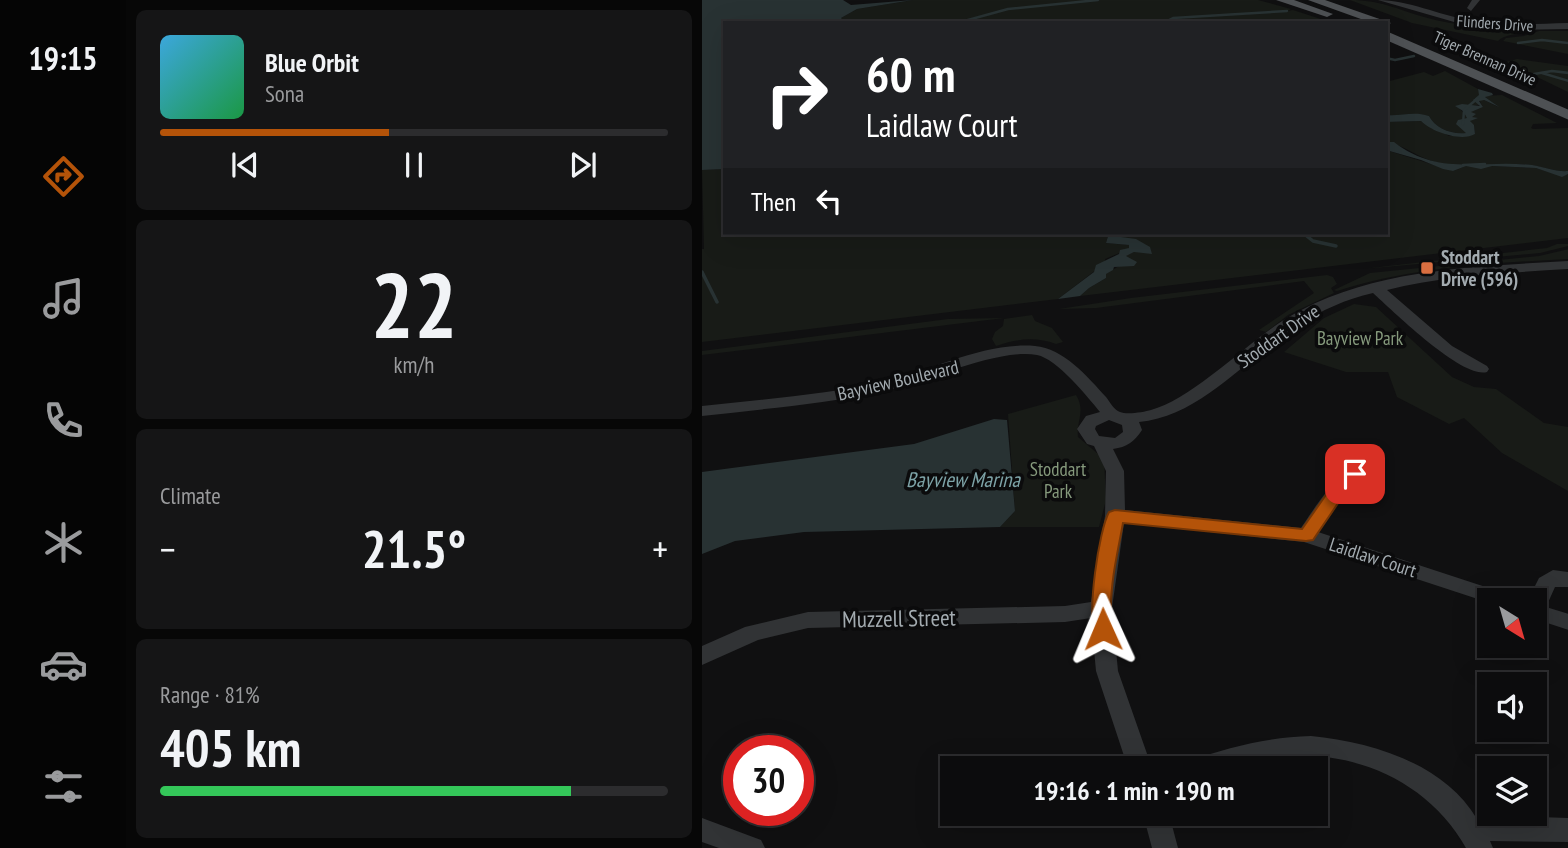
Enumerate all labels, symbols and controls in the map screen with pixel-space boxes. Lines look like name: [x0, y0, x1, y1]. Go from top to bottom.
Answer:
street label: Flinders Drive: [1456, 10, 1534, 36]
street label: Tiger Brennan Drive: [1431, 26, 1539, 90]
text: 19:15: [28, 37, 98, 79]
text: 60 m: [866, 42, 955, 106]
text: Blue Orbit: [265, 46, 359, 79]
icon: right: [751, 49, 842, 140]
text: Sona: [265, 79, 304, 108]
text: Laidlaw Court: [866, 104, 1018, 146]
icon: previous: [226, 146, 264, 184]
icon: pause: [395, 146, 433, 184]
icon: next: [564, 146, 602, 184]
icon: directions: [39, 152, 88, 201]
icon: left: [810, 182, 848, 220]
text: Then: [751, 185, 796, 218]
text: 22: [371, 245, 458, 363]
place label: Stoddart Drive (596): [1441, 245, 1518, 291]
marker: Stoddart Drive (596): [1419, 260, 1435, 276]
icon: music: [39, 274, 88, 323]
street label: Stoddart Drive: [1232, 299, 1324, 373]
park label: Bayview Park: [1317, 326, 1404, 350]
text: km/h: [394, 350, 434, 379]
street label: Bayview Boulevard: [835, 354, 961, 406]
icon: phone: [39, 396, 88, 445]
pin: [1325, 444, 1385, 504]
icon: arrive: [1336, 455, 1374, 493]
park label: Stoddart Park: [1030, 457, 1087, 503]
water label: Bayview Marina: [906, 466, 1021, 493]
text: Climate: [160, 481, 221, 510]
text: 21.5°: [362, 515, 466, 582]
icon: climate: [39, 518, 88, 567]
text: −: [160, 524, 176, 573]
text: +: [652, 524, 668, 573]
street label: Laidlaw Court: [1327, 532, 1420, 583]
north arrow: [1477, 588, 1547, 658]
map controls: [1477, 588, 1547, 826]
position arrow: [1066, 592, 1140, 666]
street label: Muzzell Street: [842, 602, 957, 633]
icon: car: [39, 640, 88, 689]
button: sound: [1477, 672, 1547, 742]
text: Range · 81%: [160, 680, 260, 709]
text: 405 km: [160, 714, 301, 781]
speed limit sign: 30: [723, 735, 814, 826]
button: layers: [1477, 756, 1547, 826]
icon: filters: [39, 762, 88, 811]
text: 19:16 · 1 min · 190 m: [1034, 774, 1234, 807]

